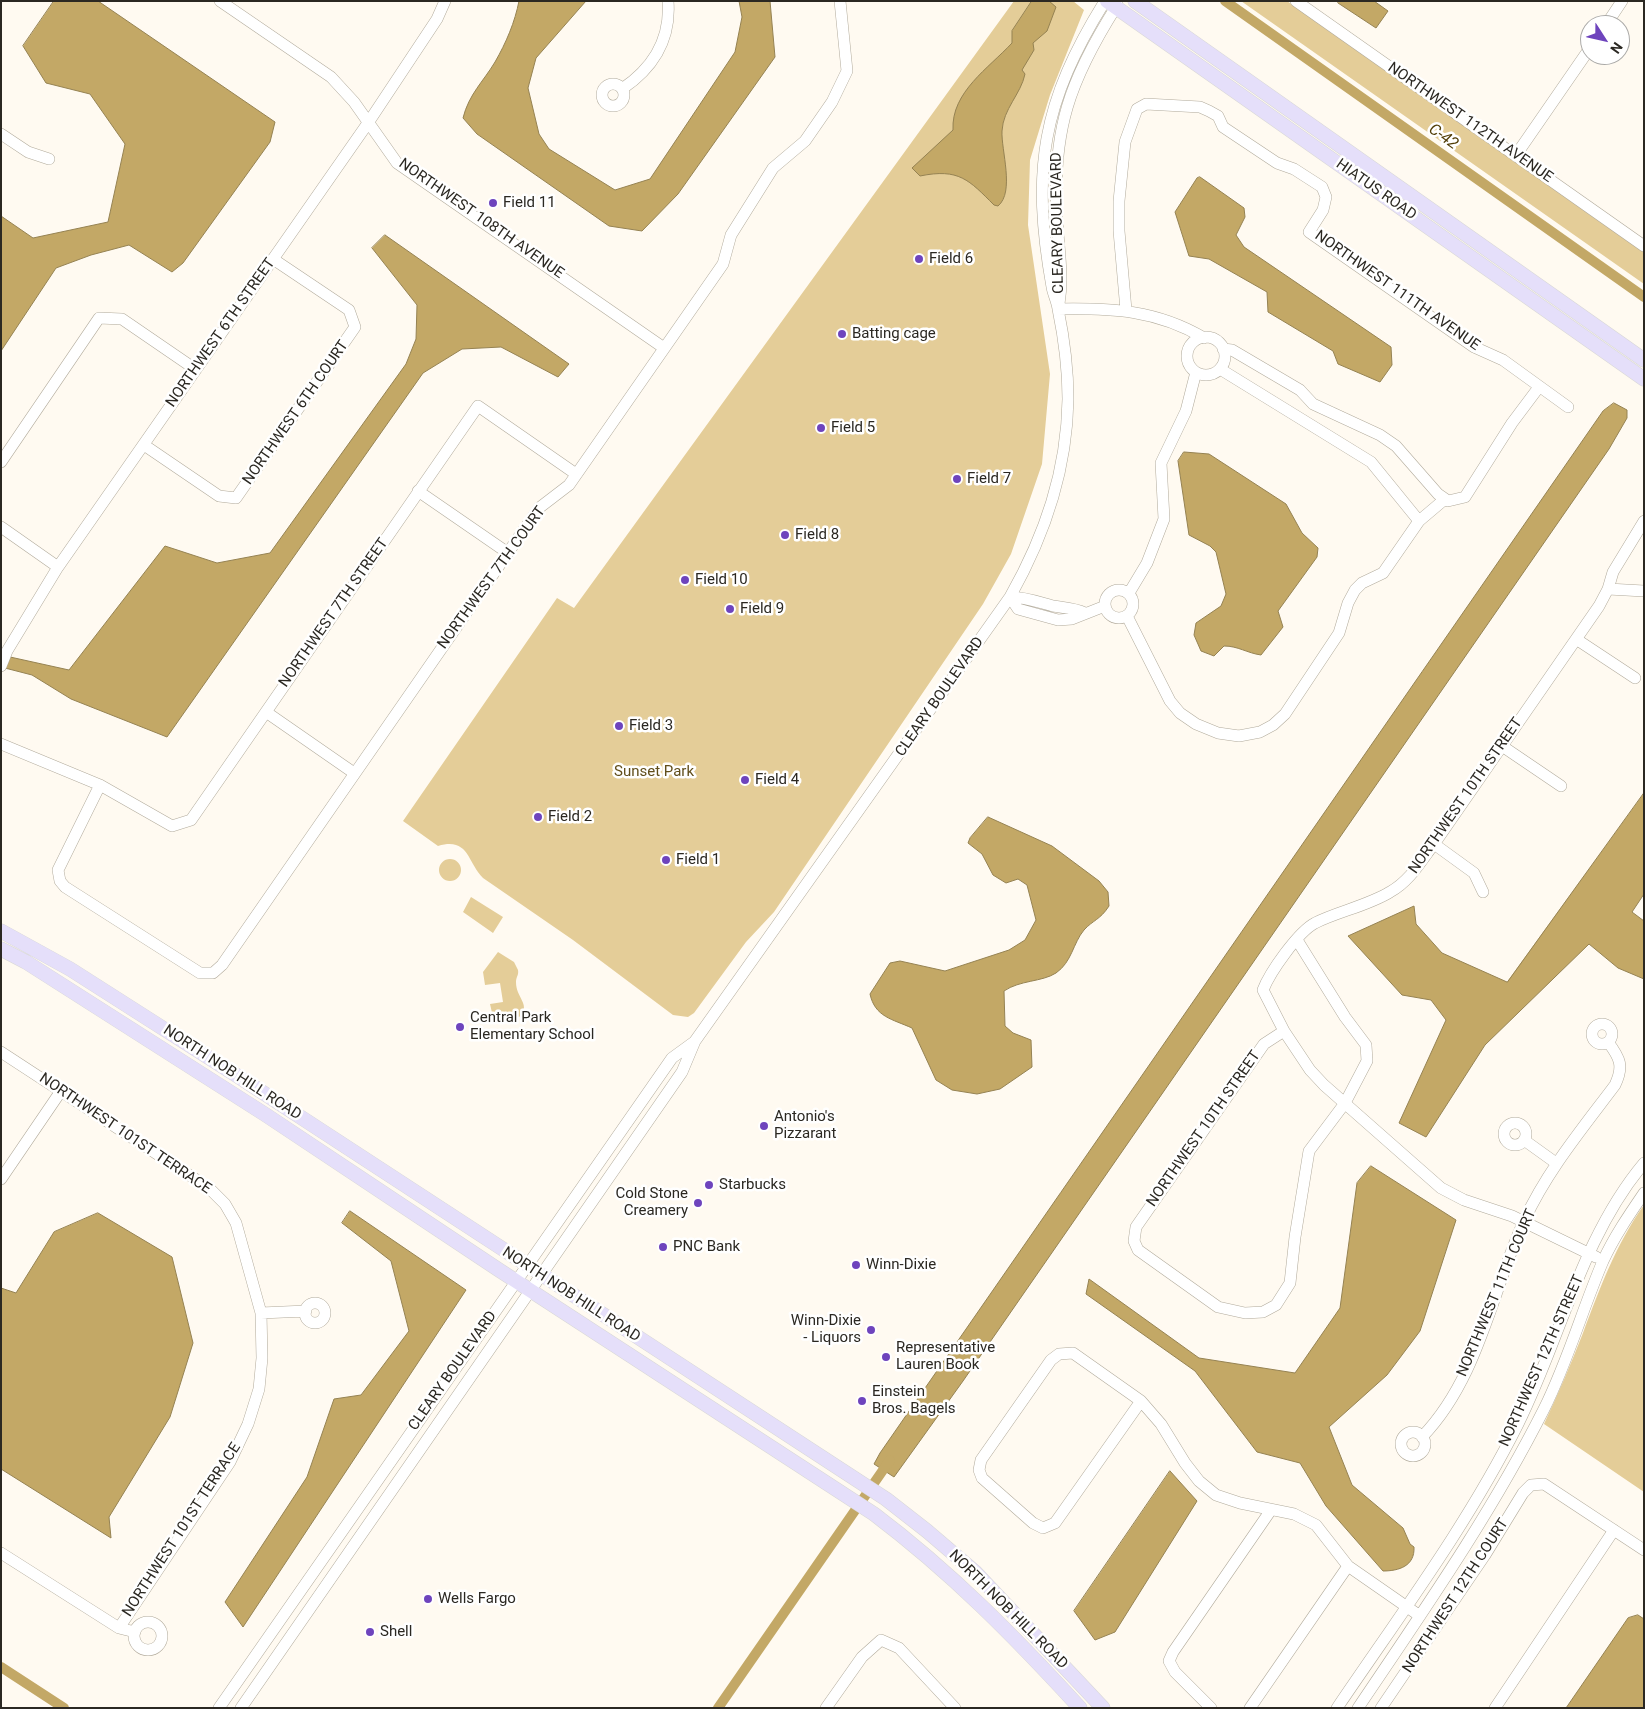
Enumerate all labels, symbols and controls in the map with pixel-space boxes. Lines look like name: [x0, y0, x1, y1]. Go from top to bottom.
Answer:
north arrow: [1580, 15, 1630, 65]
text: N: [1607, 39, 1626, 57]
street label: NORTHWEST 112TH AVENUE: [1384, 59, 1556, 187]
water label: C-42: [1424, 120, 1462, 154]
street label: CLEARY BOULEVARD: [1048, 152, 1068, 294]
street label: NORTHWEST 108TH AVENUE: [395, 155, 567, 283]
street label: HIATUS ROAD: [1332, 156, 1420, 224]
place label: Field 11: [503, 194, 556, 212]
marker: Field 11: [487, 197, 499, 209]
street label: NORTHWEST 111TH AVENUE: [1311, 227, 1483, 355]
place label: Field 6: [929, 250, 973, 268]
marker: Field 6: [913, 253, 925, 265]
street label: NORTHWEST 6TH STREET: [163, 255, 279, 411]
place label: Batting cage: [852, 325, 936, 343]
marker: Batting cage: [836, 328, 848, 340]
street label: NORTHWEST 6TH COURT: [239, 337, 353, 489]
place label: Field 5: [831, 419, 875, 437]
marker: Field 5: [815, 422, 827, 434]
place label: Field 7: [967, 470, 1011, 488]
marker: Field 7: [951, 473, 963, 485]
street label: NORTHWEST 7TH COURT: [434, 503, 550, 653]
place label: Field 8: [795, 526, 839, 544]
marker: Field 8: [779, 529, 791, 541]
street label: NORTHWEST 7TH STREET: [276, 535, 392, 691]
place label: Field 10: [695, 571, 748, 589]
marker: Field 10: [679, 574, 691, 586]
place label: Field 9: [740, 600, 784, 618]
marker: Field 9: [724, 603, 736, 615]
street label: CLEARY BOULEVARD: [892, 634, 988, 760]
street label: NORTHWEST 10TH STREET: [1405, 715, 1527, 877]
place label: Field 3: [629, 717, 673, 735]
marker: Field 3: [613, 720, 625, 732]
park label: Sunset Park: [614, 763, 694, 781]
place label: Field 4: [755, 771, 799, 789]
marker: Field 4: [739, 774, 751, 786]
place label: Field 2: [548, 808, 592, 826]
marker: Field 2: [532, 811, 544, 823]
place label: Field 1: [676, 851, 720, 869]
marker: Field 1: [660, 854, 672, 866]
place label: Central Park Elementary School: [470, 1009, 594, 1044]
marker: Central Park Elementary School: [454, 1021, 466, 1033]
street label: NORTH NOB HILL ROAD: [160, 1022, 304, 1124]
street label: NORTHWEST 10TH STREET: [1143, 1048, 1265, 1210]
street label: NORTHWEST 101ST TERRACE: [36, 1070, 214, 1198]
place label: Antonio's Pizzarant: [774, 1108, 836, 1143]
marker: Antonio's Pizzarant: [758, 1120, 770, 1132]
place label: Starbucks: [719, 1176, 786, 1194]
marker: Starbucks: [703, 1179, 715, 1191]
place label: Cold Stone Creamery: [615, 1185, 688, 1220]
marker: Cold Stone Creamery: [692, 1197, 704, 1209]
street label: NORTHWEST 11TH COURT: [1453, 1206, 1541, 1380]
place label: PNC Bank: [673, 1238, 740, 1256]
marker: PNC Bank: [657, 1241, 669, 1253]
street label: NORTH NOB HILL ROAD: [499, 1244, 643, 1346]
place label: Winn-Dixie: [866, 1256, 936, 1274]
marker: Winn-Dixie: [850, 1259, 862, 1271]
street label: NORTHWEST 12TH STREET: [1496, 1272, 1588, 1450]
street label: CLEARY BOULEVARD: [405, 1308, 501, 1434]
place label: Winn-Dixie - Liquors: [791, 1312, 861, 1347]
marker: Winn-Dixie - Liquors: [865, 1324, 877, 1336]
place label: Representative Lauren Book: [896, 1339, 995, 1374]
marker: Representative Lauren Book: [880, 1351, 892, 1363]
place label: Einstein Bros. Bagels: [872, 1383, 956, 1418]
marker: Einstein Bros. Bagels: [856, 1395, 868, 1407]
street label: NORTHWEST 101ST TERRACE: [119, 1440, 245, 1620]
street label: NORTHWEST 12TH COURT: [1399, 1515, 1513, 1677]
street label: NORTH NOB HILL ROAD: [945, 1547, 1071, 1673]
place label: Wells Fargo: [438, 1590, 516, 1608]
marker: Wells Fargo: [422, 1593, 434, 1605]
place label: Shell: [380, 1623, 412, 1641]
marker: Shell: [364, 1626, 376, 1638]

